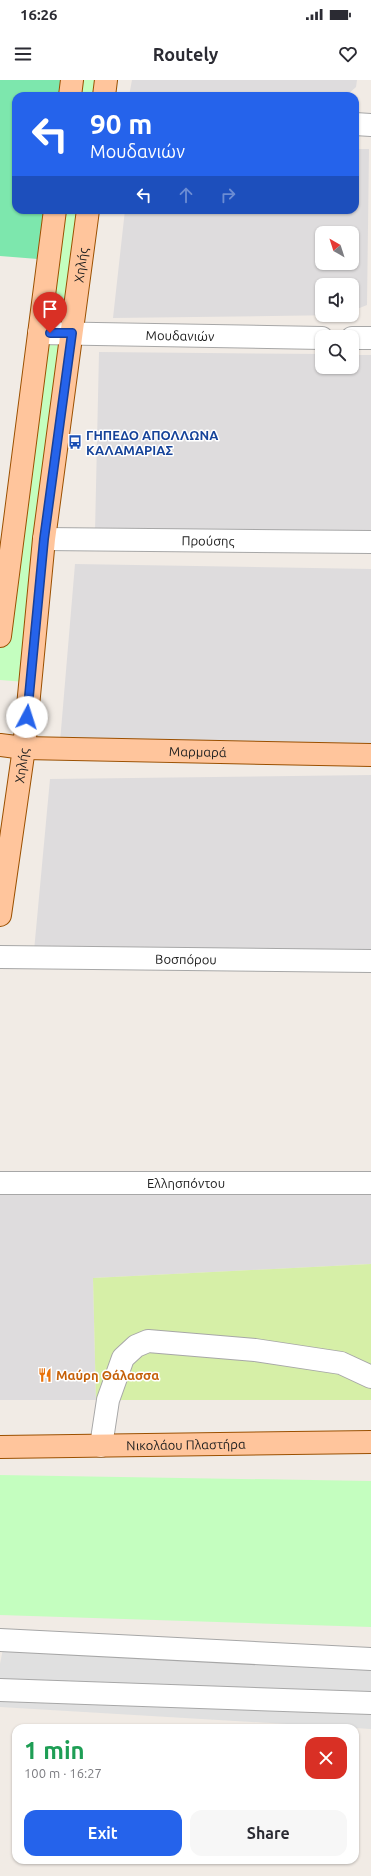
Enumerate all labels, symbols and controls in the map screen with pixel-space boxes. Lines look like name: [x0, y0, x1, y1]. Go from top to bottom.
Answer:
text: 16:26: [20, 6, 58, 23]
icon: menu: [12, 43, 34, 65]
icon: heart: [337, 43, 359, 65]
text: Routely: [153, 44, 218, 64]
icon: left: [24, 108, 76, 160]
text: 90 m: [90, 108, 152, 139]
text: Μουδανιών: [90, 141, 185, 161]
icon: left: [133, 184, 155, 206]
icon: ahead: [175, 184, 197, 206]
icon: right: [217, 184, 239, 206]
north arrow: [315, 226, 359, 270]
map controls: [315, 226, 359, 374]
street label: Χηλής: [71, 247, 91, 284]
button: sound: [315, 278, 359, 322]
pin: [33, 292, 67, 333]
icon: arrive: [39, 298, 61, 320]
street label: Μουδανιών: [146, 328, 215, 343]
button: search: [315, 330, 359, 374]
place label: ΓΗΠΕΔΟ ΑΠΟΛΛΩΝΑ ΚΑΛΑΜΑΡΙΑΣ: [86, 428, 219, 457]
bus stop icon: ΓΗΠΕΔΟ ΑΠΟΛΛΩΝΑ ΚΑΛΑΜΑΡΙΑΣ: [67, 434, 83, 450]
street label: Προύσης: [181, 533, 235, 549]
position arrow: [6, 696, 48, 738]
street label: Μαρμαρά: [169, 744, 227, 759]
street label: Χηλής: [12, 747, 32, 784]
street label: Βοσπόρου: [155, 952, 217, 966]
street label: Ελλησπόντου: [147, 1176, 225, 1190]
restaurant icon: Μαύρη Θάλασσα: [37, 1367, 53, 1383]
place label: Μαύρη Θάλασσα: [56, 1368, 159, 1382]
street label: Νικολάου Πλαστήρα: [126, 1437, 246, 1452]
text: 1 min: [24, 1737, 85, 1764]
button: close: [305, 1737, 347, 1779]
text: 100 m · 16:27: [24, 1766, 102, 1780]
button: Exit: [24, 1810, 182, 1856]
button: Share: [190, 1810, 347, 1856]

